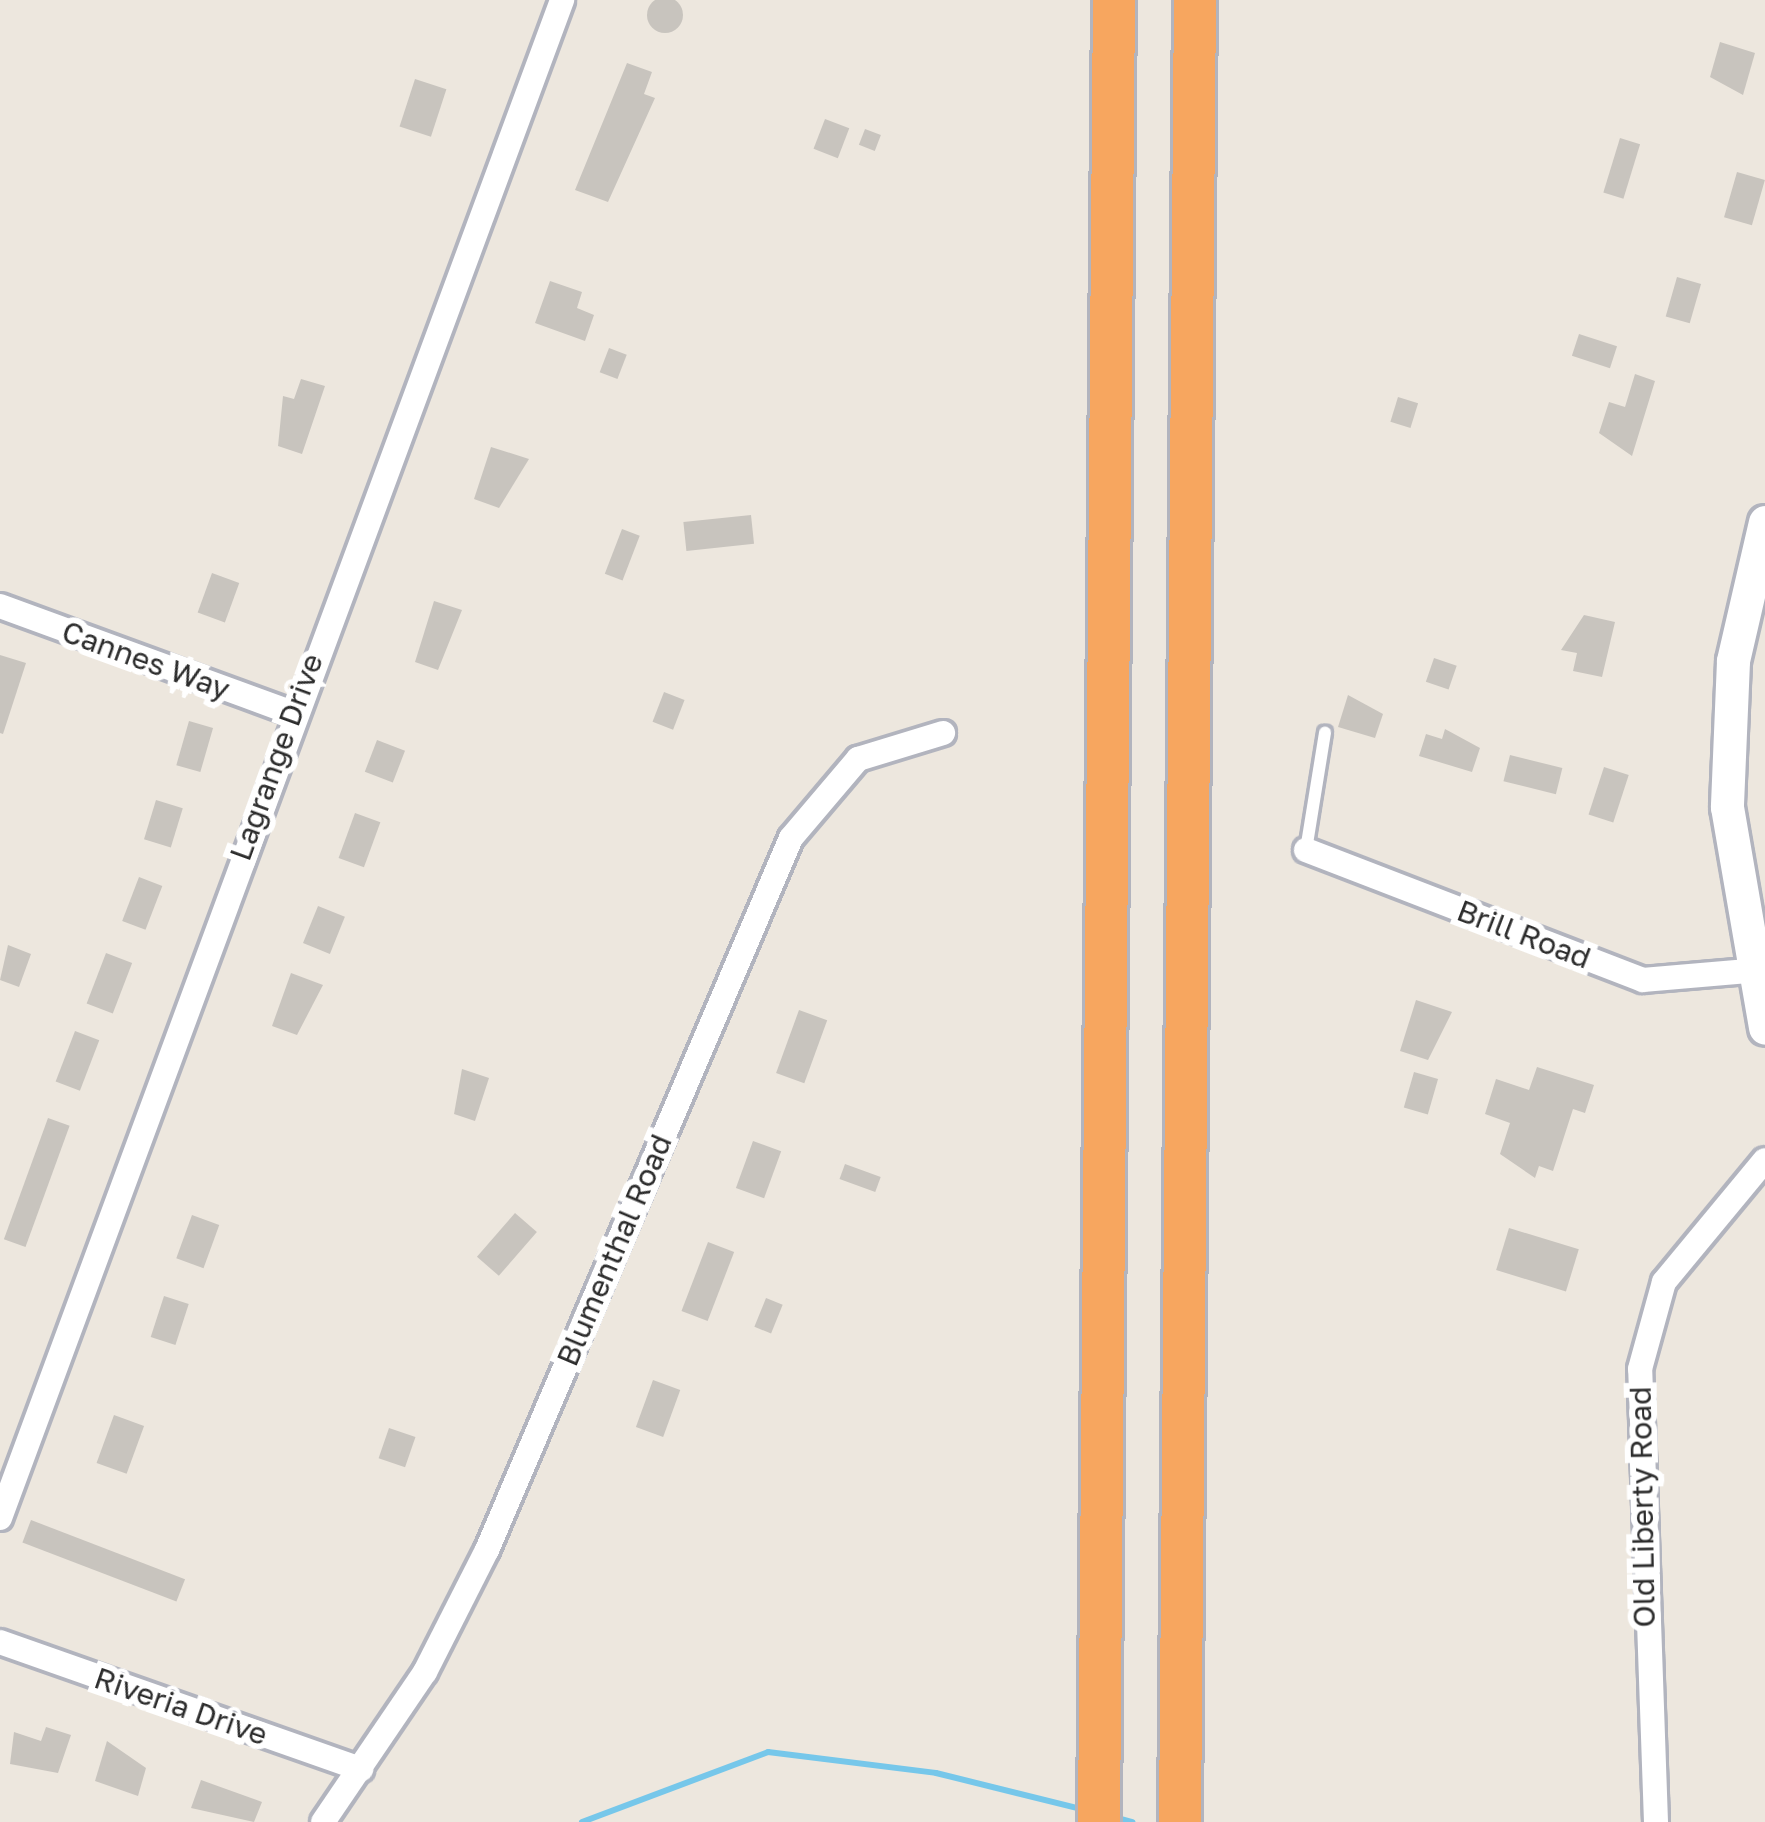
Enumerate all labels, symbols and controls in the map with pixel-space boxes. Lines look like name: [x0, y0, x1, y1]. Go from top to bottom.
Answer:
street label: Cannes Way: [57, 613, 235, 707]
street label: Lagrange Drive: [222, 649, 330, 865]
street label: Brill Road: [1452, 892, 1596, 976]
street label: Blumenthal Road: [549, 1129, 679, 1371]
street label: Old Liberty Road: [1622, 1386, 1662, 1628]
street label: Riveria Drive: [90, 1660, 272, 1752]

